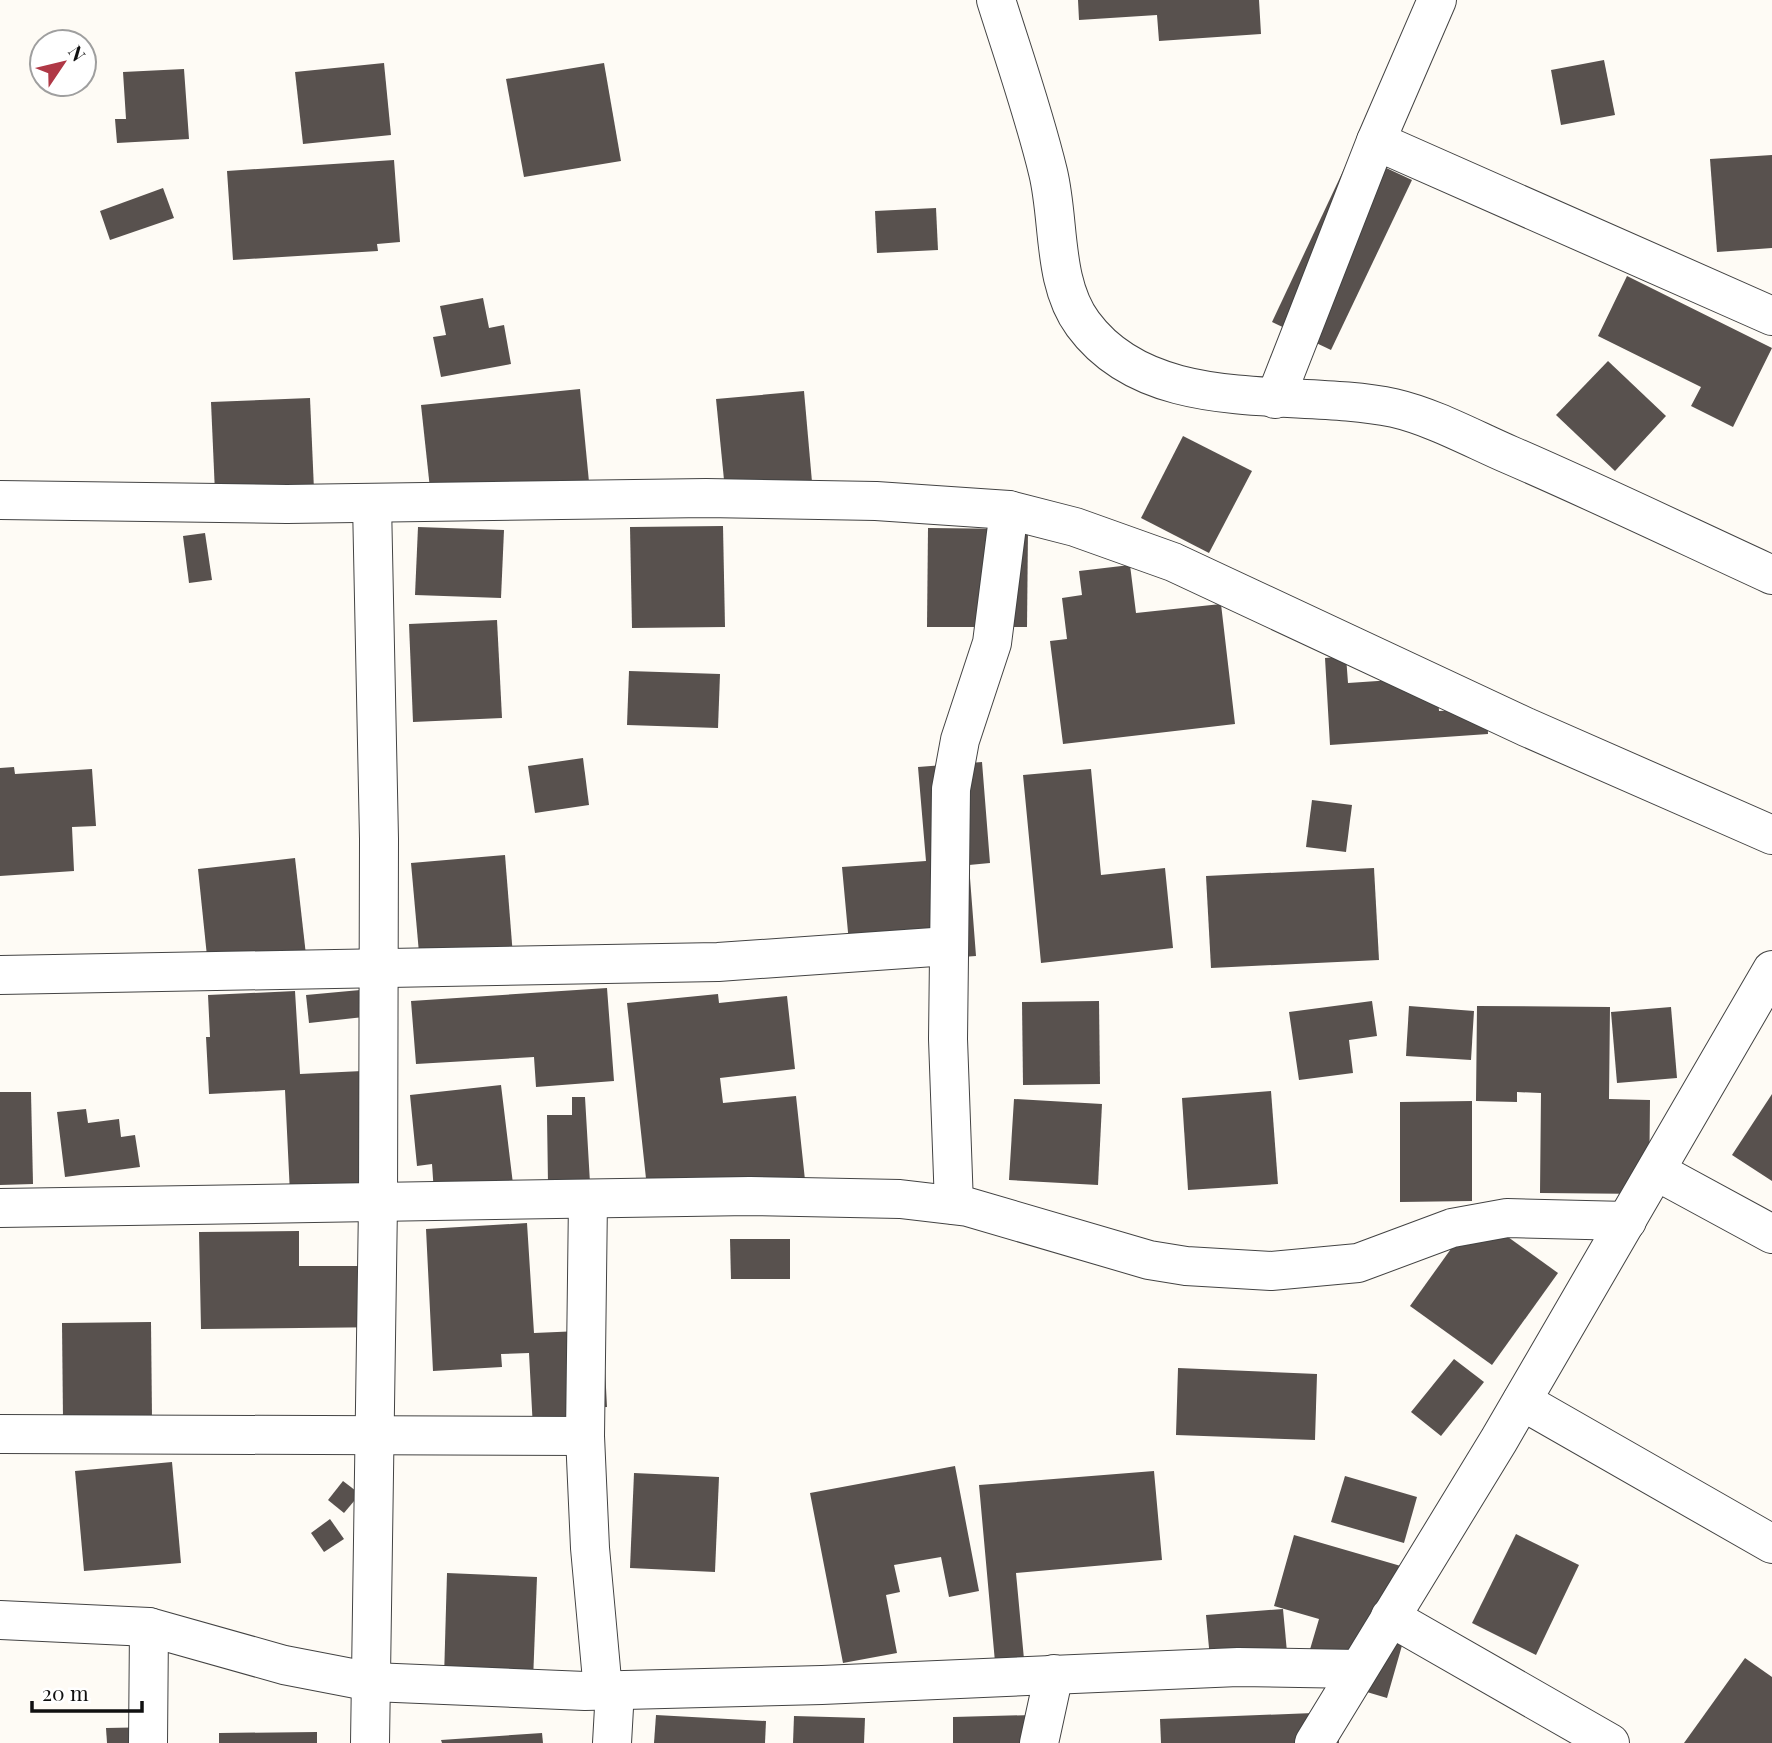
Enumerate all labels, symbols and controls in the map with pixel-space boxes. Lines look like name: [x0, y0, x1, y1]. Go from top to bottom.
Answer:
north arrow: [28, 28, 98, 98]
text: N: [63, 40, 92, 66]
scale bar: [32, 1670, 142, 1714]
text: 20 m: [42, 1678, 89, 1706]

